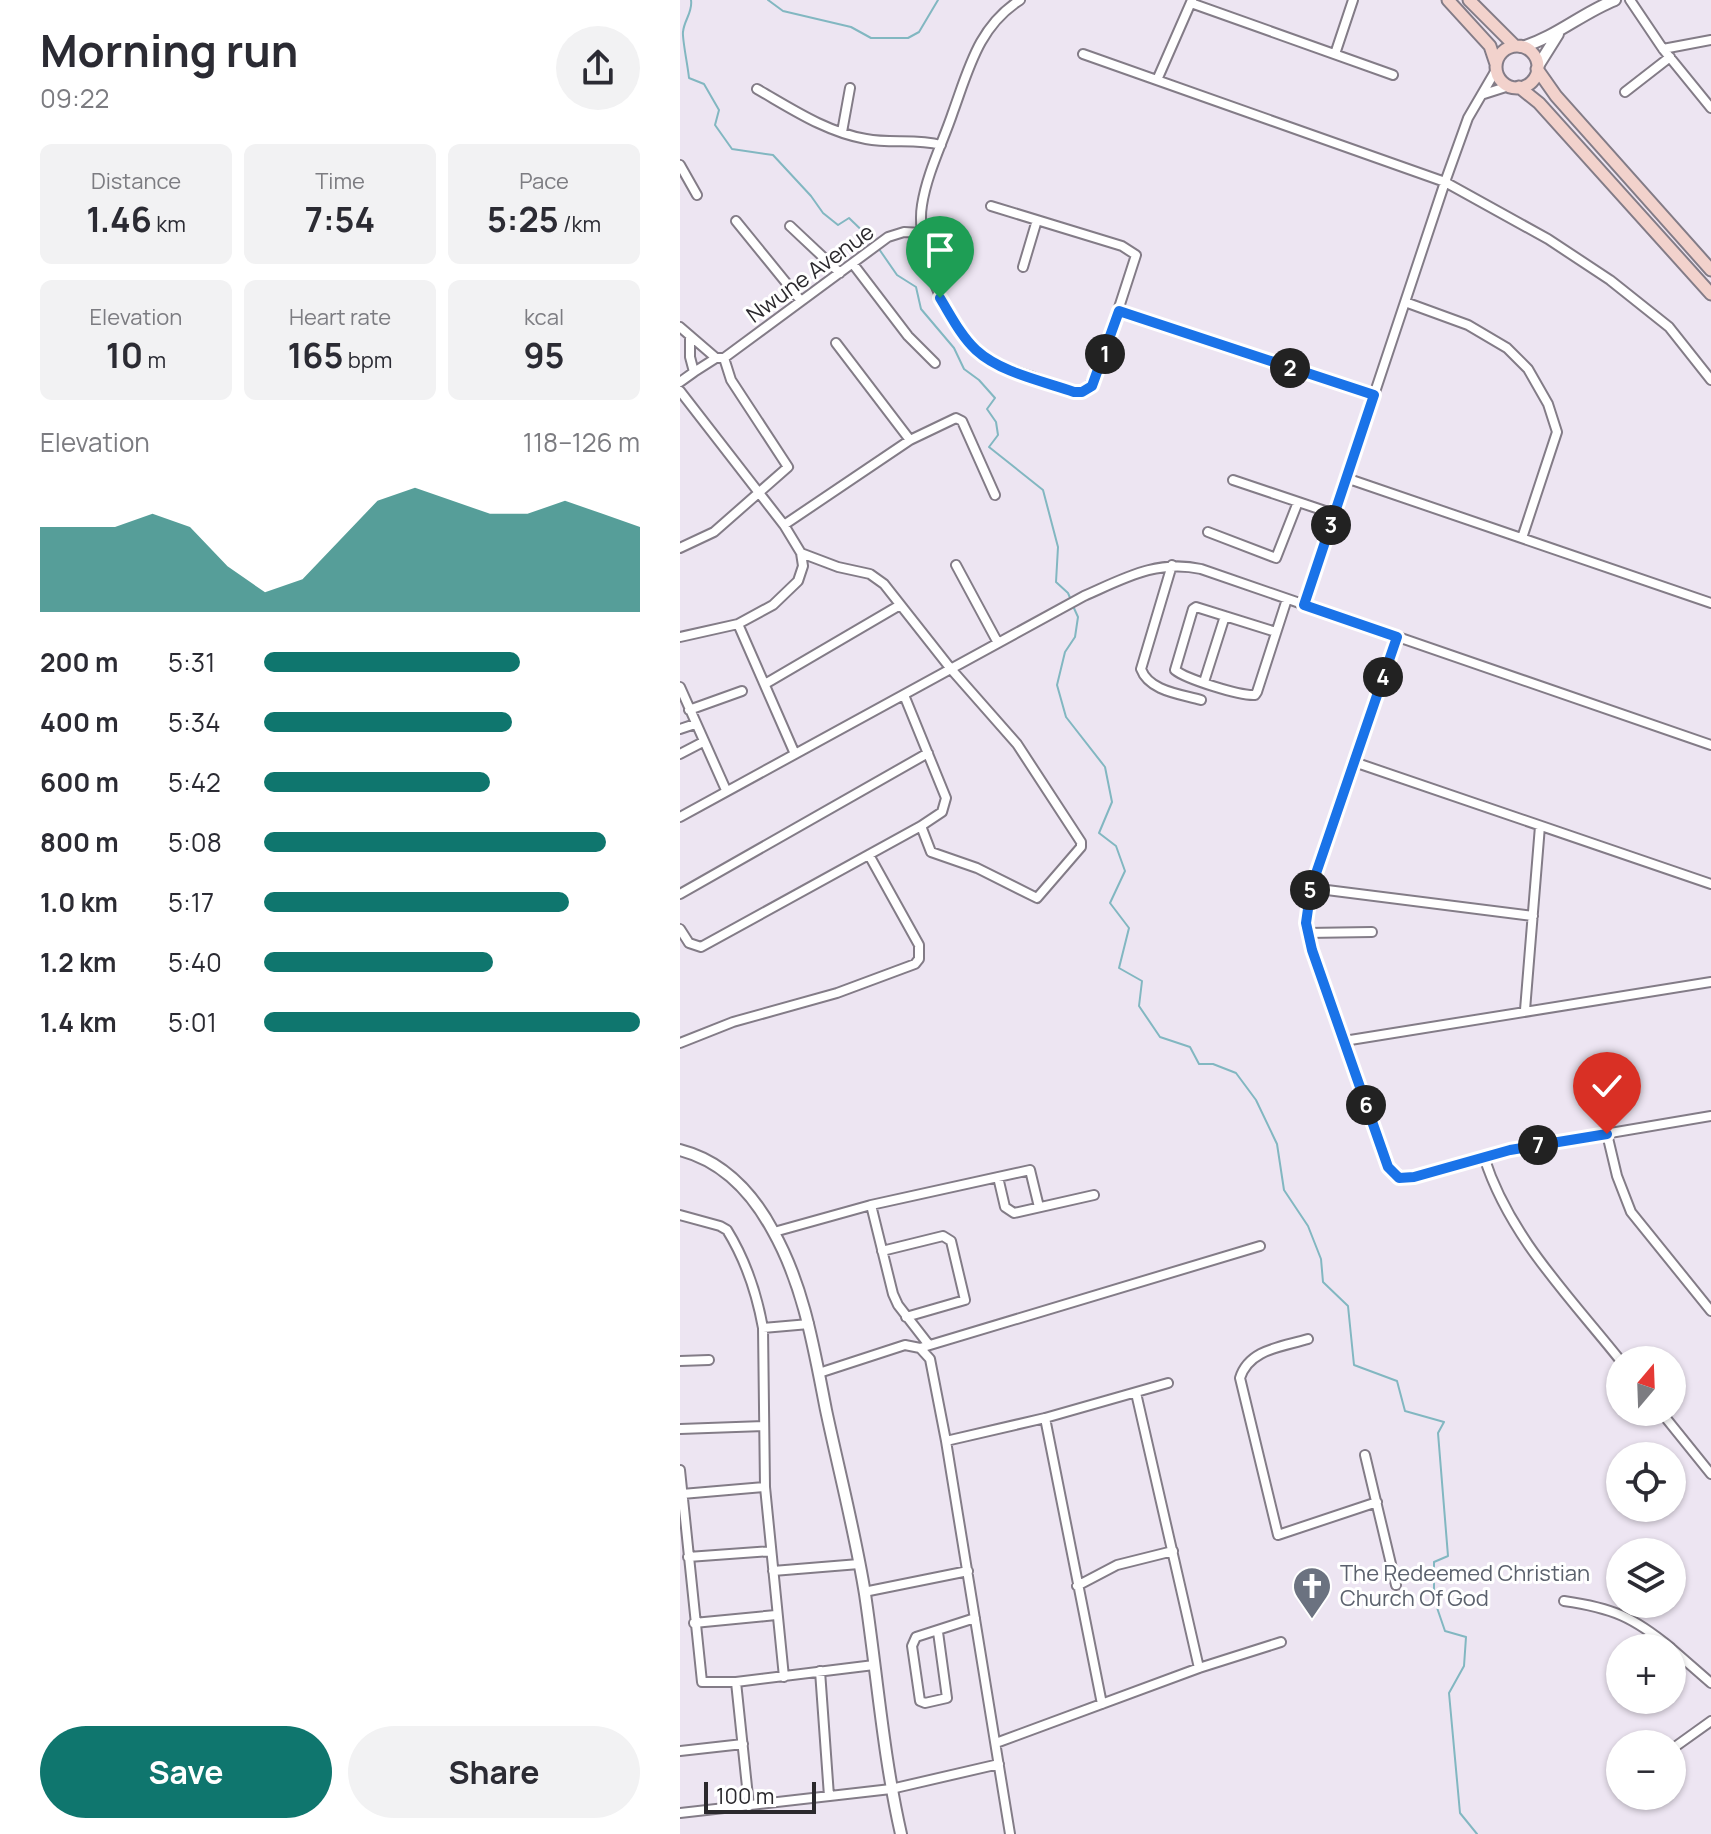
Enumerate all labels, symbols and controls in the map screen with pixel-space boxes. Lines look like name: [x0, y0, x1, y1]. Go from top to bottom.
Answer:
text: Morning run: [40, 20, 298, 80]
button: share: [556, 26, 640, 110]
text: 09:22: [40, 80, 109, 116]
text: Distance: [91, 166, 181, 196]
text: Time: [315, 166, 365, 196]
text: Pace: [519, 166, 569, 196]
text: 1.46: [86, 196, 152, 242]
text: 7:54: [305, 196, 375, 242]
text: 5:25: [487, 196, 559, 242]
text: km: [152, 209, 186, 239]
text: /km: [559, 209, 601, 239]
pin: [906, 216, 974, 298]
street label: Nwune Avenue: [740, 217, 880, 329]
icon: arrive: [918, 228, 962, 272]
text: Elevation: [90, 302, 182, 332]
text: Heart rate: [289, 302, 391, 332]
text: kcal: [524, 302, 564, 332]
text: 10: [106, 332, 143, 378]
text: 165: [287, 332, 343, 378]
text: 95: [523, 332, 565, 378]
pin: 1: [1085, 334, 1125, 374]
text: 1: [1100, 339, 1110, 369]
text: m: [143, 345, 166, 375]
text: bpm: [343, 345, 393, 375]
pin: 2: [1270, 348, 1310, 388]
text: 2: [1283, 353, 1297, 383]
text: Elevation: [40, 424, 150, 460]
text: 118–126 m: [523, 424, 640, 460]
pin: 3: [1311, 505, 1351, 545]
text: 3: [1325, 510, 1337, 540]
text: 200 m: [40, 644, 118, 680]
text: 5:31: [168, 644, 215, 680]
pin: 4: [1363, 657, 1403, 697]
text: 4: [1376, 662, 1390, 692]
text: 400 m: [40, 704, 119, 740]
text: 5:34: [168, 704, 221, 740]
text: 600 m: [40, 764, 119, 800]
text: 5:42: [168, 764, 221, 800]
text: 800 m: [40, 824, 119, 860]
text: 5:08: [168, 824, 222, 860]
pin: 5: [1290, 870, 1330, 910]
text: 5: [1304, 875, 1316, 905]
text: 1.0 km: [40, 884, 118, 920]
text: 5:17: [168, 884, 214, 920]
text: 1.2 km: [40, 944, 116, 980]
text: 5:40: [168, 944, 222, 980]
text: 1.4 km: [40, 1004, 117, 1040]
text: 5:01: [168, 1004, 217, 1040]
pin: [1573, 1052, 1641, 1134]
icon: check: [1585, 1064, 1629, 1108]
pin: 6: [1346, 1085, 1386, 1125]
text: 6: [1359, 1090, 1373, 1120]
pin: 7: [1518, 1125, 1558, 1165]
text: 7: [1532, 1130, 1544, 1160]
north arrow: [1606, 1346, 1686, 1426]
map controls: [1606, 1346, 1686, 1810]
button: locate: [1606, 1442, 1686, 1522]
button: layers: [1606, 1538, 1686, 1618]
place label: The Redeemed Christian Church Of God: [1340, 1558, 1590, 1613]
church icon: The Redeemed Christian Church Of God: [1291, 1565, 1333, 1620]
button: +: [1606, 1634, 1686, 1714]
button: Save: [40, 1726, 332, 1818]
button: Share: [348, 1726, 640, 1818]
button: −: [1606, 1730, 1686, 1810]
scale bar: [704, 1778, 816, 1814]
text: 100 m: [716, 1781, 774, 1811]

